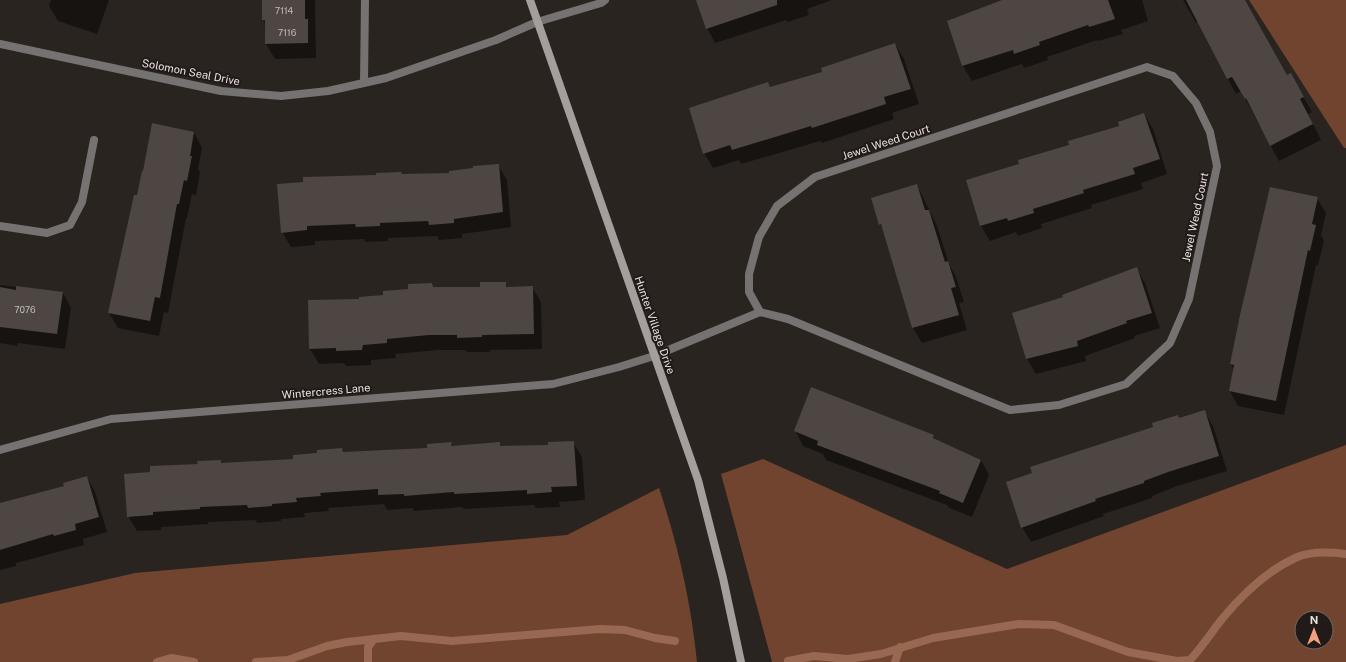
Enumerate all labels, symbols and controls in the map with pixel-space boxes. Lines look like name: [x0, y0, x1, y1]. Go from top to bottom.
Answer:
house number: 7114: [275, 5, 294, 16]
house number: 7116: [278, 27, 297, 38]
street label: Solomon Seal Drive: [141, 57, 241, 87]
street label: Jewel Weed Court: [841, 122, 931, 162]
street label: Jewel Weed Court: [1180, 171, 1210, 263]
street label: Hunter Village Drive: [633, 275, 677, 375]
house number: 7076: [14, 304, 36, 315]
street label: Wintercress Lane: [281, 381, 371, 401]
north arrow: [1294, 610, 1334, 650]
text: N: [1310, 614, 1318, 626]

